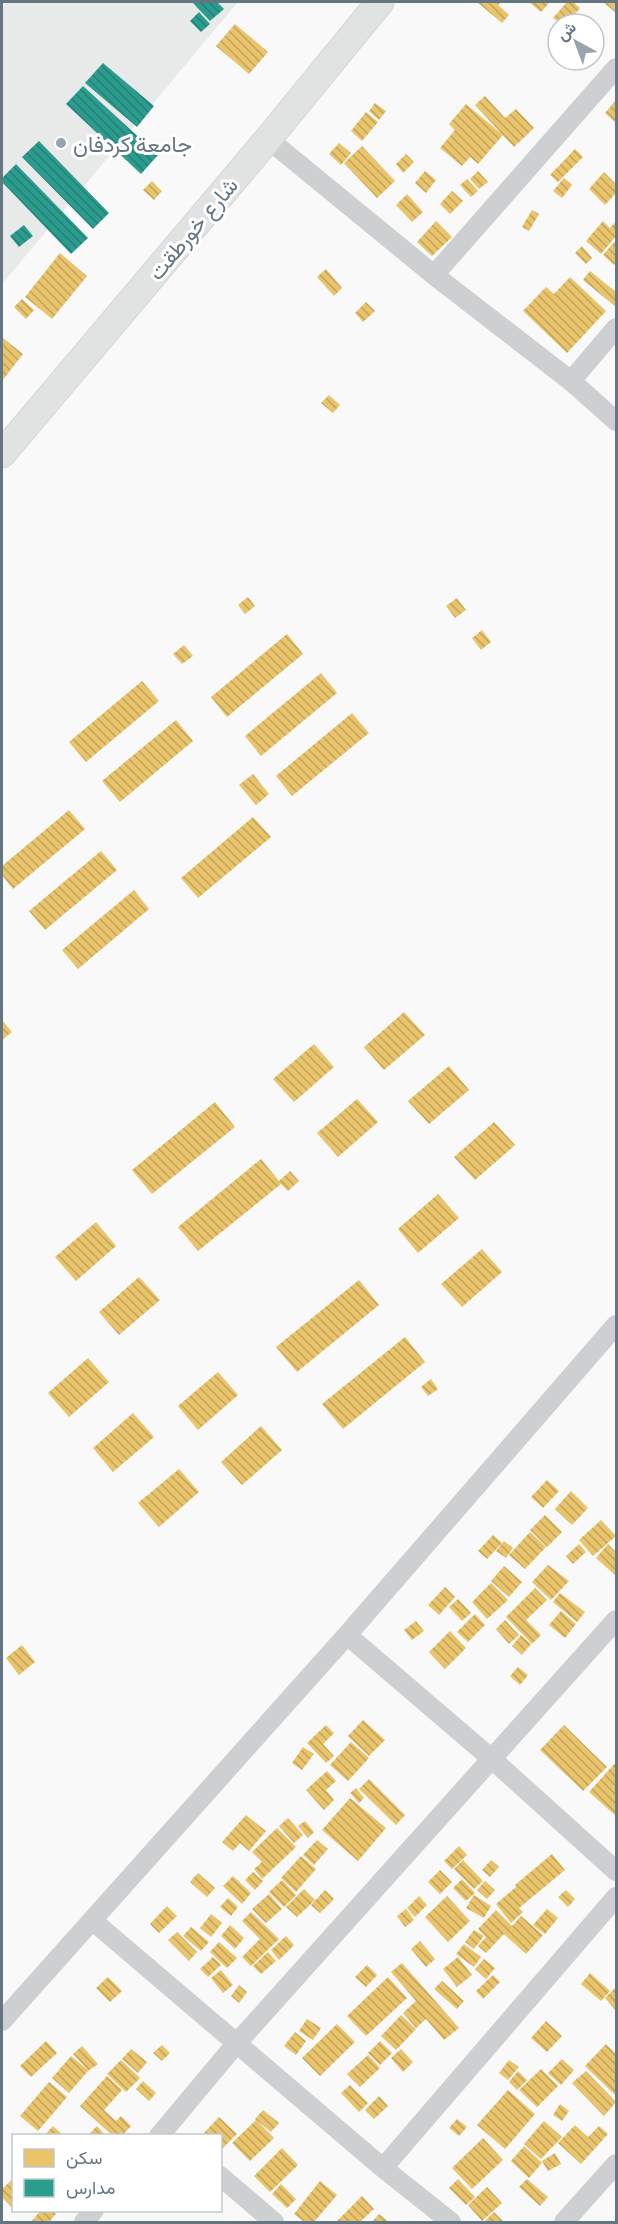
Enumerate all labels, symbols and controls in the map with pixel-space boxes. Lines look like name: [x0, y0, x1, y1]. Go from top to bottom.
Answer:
north arrow: [546, 12, 606, 72]
text: ش: [552, 17, 580, 45]
place label: جامعة كردفان: [73, 130, 192, 158]
marker: جامعة كردفان: [54, 136, 68, 150]
street label: شارع خورطقت: [142, 172, 245, 286]
legend: [12, 2134, 222, 2212]
text: سكن: [66, 2146, 102, 2169]
text: مدارس: [66, 2176, 115, 2199]

